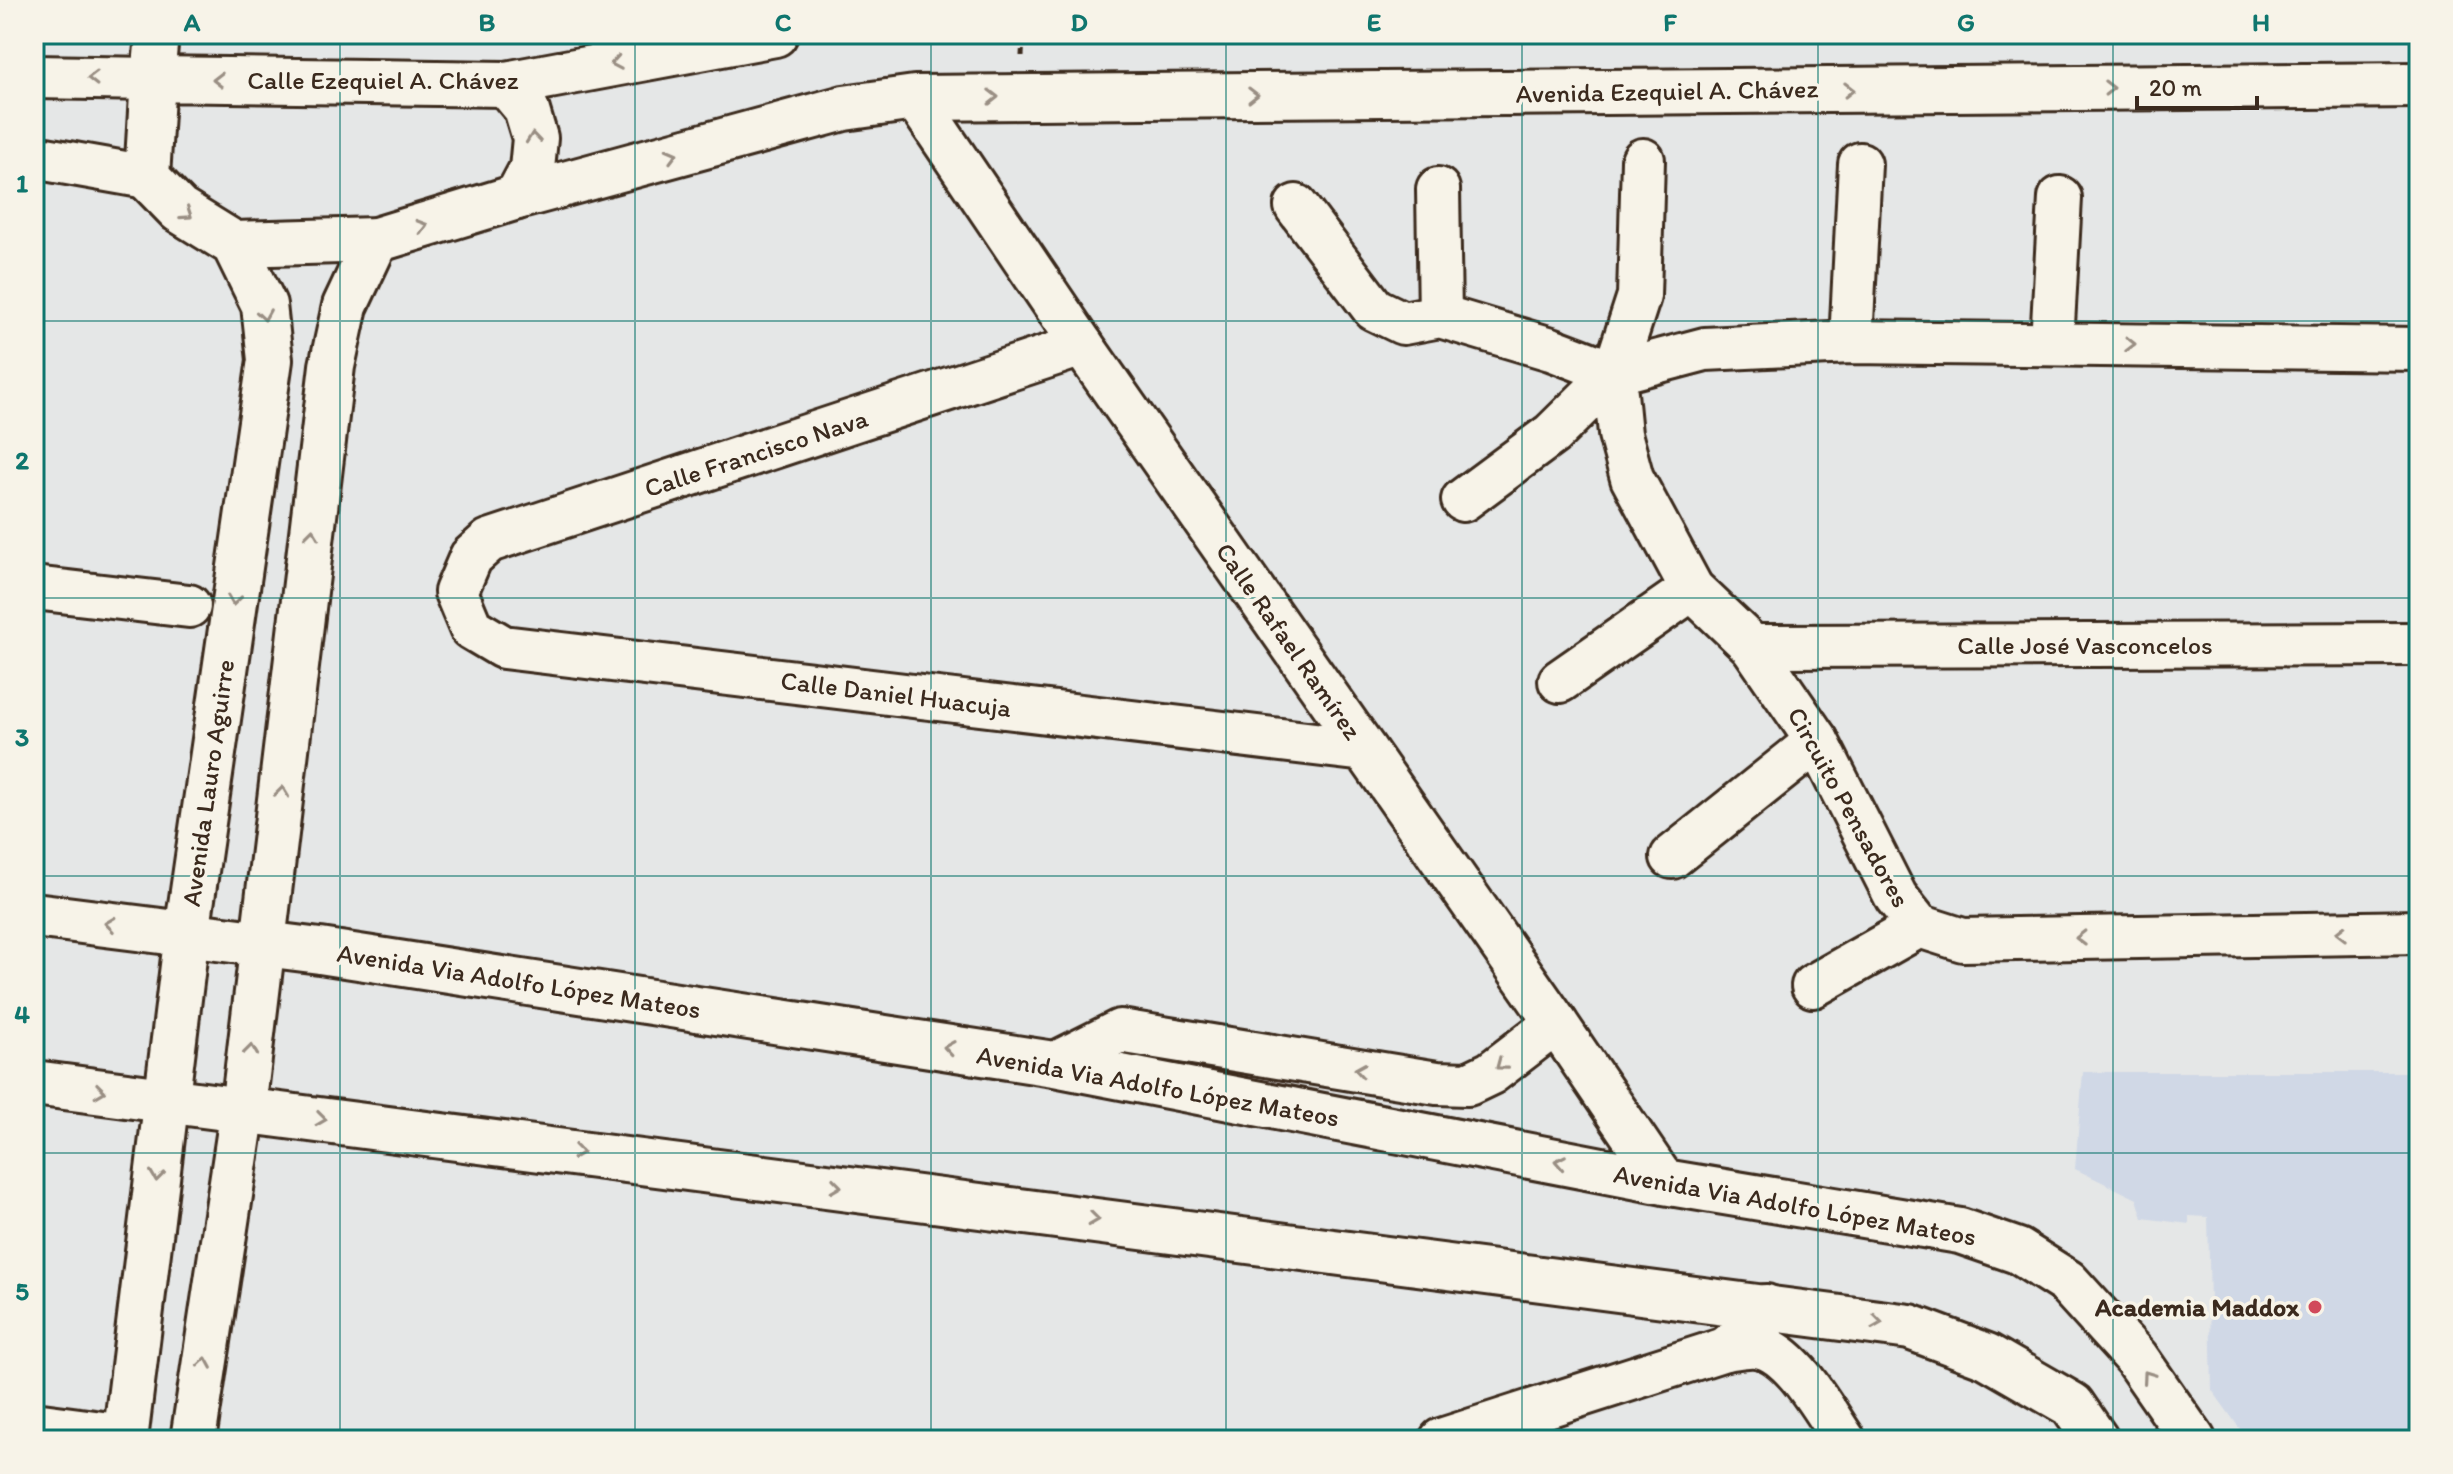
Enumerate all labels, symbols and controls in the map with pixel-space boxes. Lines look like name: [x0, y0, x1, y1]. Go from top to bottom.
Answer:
text: A: [183, 6, 201, 38]
text: B: [479, 6, 496, 38]
text: C: [775, 6, 792, 38]
text: D: [1070, 6, 1088, 38]
text: E: [1367, 6, 1381, 38]
text: F: [1663, 6, 1677, 38]
text: G: [1957, 6, 1975, 38]
text: H: [2252, 6, 2270, 38]
one-way arrow: [609, 54, 623, 71]
scale bar: [2137, 60, 2257, 110]
street label: Calle Ezequiel A. Chávez: [247, 64, 519, 96]
one-way arrow: [86, 69, 99, 87]
one-way arrow: [211, 71, 224, 89]
street label: Avenida Ezequiel A. Chávez: [1515, 72, 1819, 110]
text: 20 m: [2149, 73, 2202, 102]
one-way arrow: [2103, 79, 2116, 96]
one-way arrow: [1843, 81, 1856, 99]
one-way arrow: [1247, 86, 1260, 104]
one-way arrow: [987, 89, 1000, 106]
one-way arrow: [524, 132, 541, 145]
one-way arrow: [664, 148, 678, 164]
text: 1: [16, 167, 28, 199]
one-way arrow: [179, 205, 193, 220]
one-way arrow: [415, 219, 428, 235]
one-way arrow: [255, 308, 272, 321]
one-way arrow: [2124, 335, 2137, 353]
street label: Calle Francisco Nava: [640, 402, 872, 504]
text: 2: [15, 444, 29, 476]
one-way arrow: [304, 527, 321, 540]
street label: Calle Rafael Ramírez: [1209, 536, 1369, 746]
one-way arrow: [226, 593, 243, 607]
street label: Calle José Vasconcelos: [1957, 629, 2213, 661]
street label: Avenida Lauro Aguirre: [175, 657, 241, 909]
street label: Calle Daniel Huacuja: [779, 664, 1014, 724]
street label: Circuito Pensadores: [1781, 701, 1917, 913]
text: 3: [15, 721, 29, 753]
one-way arrow: [273, 785, 290, 798]
one-way arrow: [103, 916, 116, 933]
one-way arrow: [2334, 925, 2347, 942]
one-way arrow: [2074, 929, 2087, 946]
street label: Avenida Via Adolfo López Mateos: [335, 936, 703, 1026]
text: 4: [14, 998, 30, 1030]
street label: Avenida Via Adolfo López Mateos: [974, 1038, 1342, 1134]
one-way arrow: [942, 1040, 956, 1057]
one-way arrow: [242, 1043, 259, 1056]
one-way arrow: [1496, 1055, 1510, 1069]
one-way arrow: [1354, 1063, 1367, 1080]
one-way arrow: [94, 1082, 107, 1099]
one-way arrow: [315, 1110, 328, 1127]
one-way arrow: [572, 1143, 585, 1160]
one-way arrow: [1553, 1155, 1567, 1172]
street label: Avenida Via Adolfo López Mateos: [1611, 1157, 1979, 1253]
one-way arrow: [149, 1169, 166, 1183]
one-way arrow: [830, 1177, 843, 1194]
one-way arrow: [1087, 1210, 1101, 1227]
text: 5: [15, 1275, 29, 1307]
place label: Academia Maddox: [2094, 1291, 2300, 1323]
marker: Academia Maddox: [2306, 1298, 2324, 1316]
one-way arrow: [1870, 1313, 1883, 1330]
one-way arrow: [196, 1356, 213, 1370]
one-way arrow: [2143, 1370, 2158, 1384]

